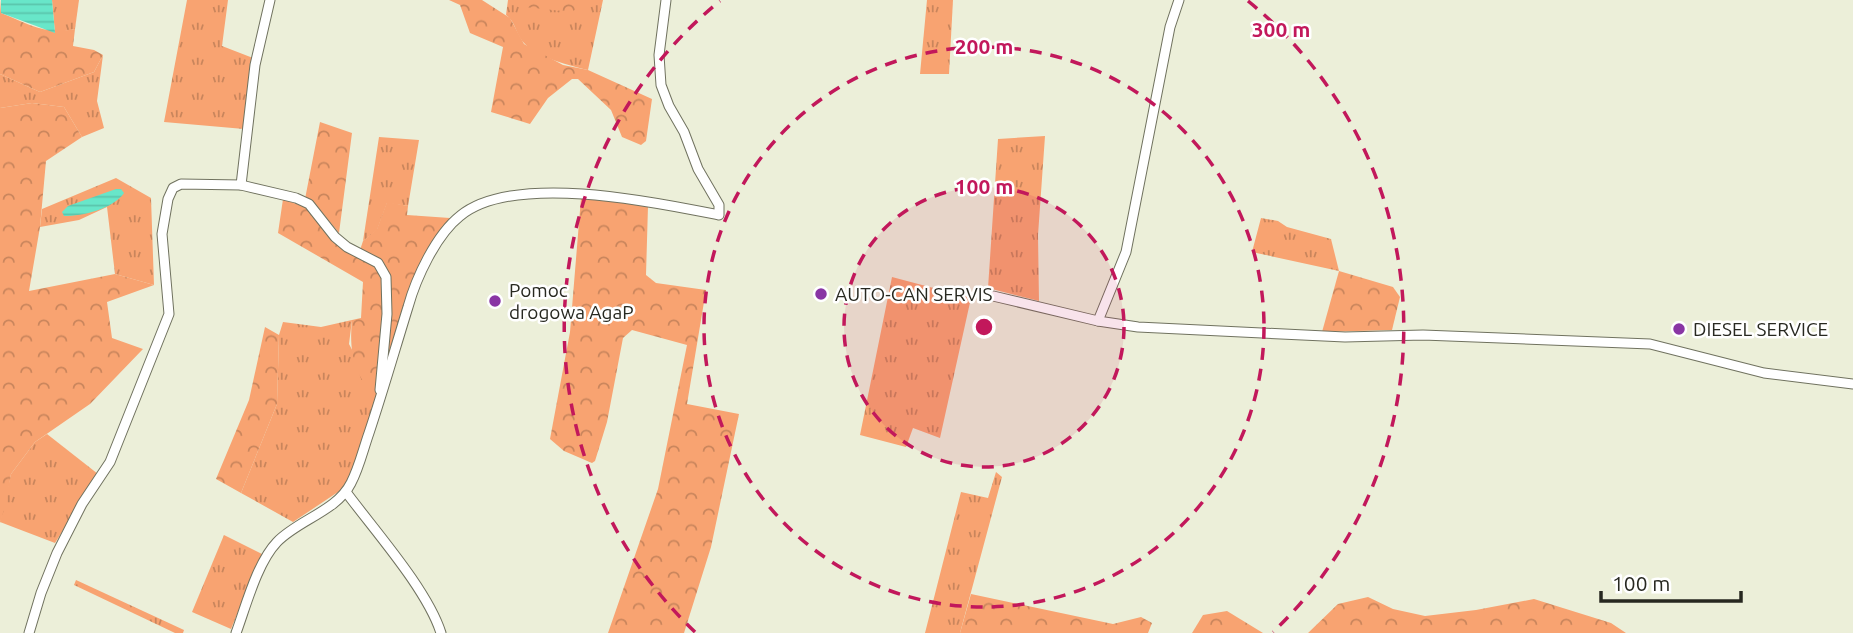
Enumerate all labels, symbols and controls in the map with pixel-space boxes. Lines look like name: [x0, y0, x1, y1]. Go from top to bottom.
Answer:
text: 300 m: [1252, 17, 1310, 41]
text: 200 m: [955, 34, 1013, 58]
text: 100 m: [955, 174, 1013, 198]
place label: Pomoc drogowa AgaP: [509, 279, 634, 323]
place label: AUTO-CAN SERVIS: [835, 283, 993, 305]
marker: AUTO-CAN SERVIS: [813, 286, 829, 302]
marker: Pomoc drogowa AgaP: [487, 293, 503, 309]
centre of rings: [972, 315, 996, 339]
place label: DIESEL SERVICE: [1693, 318, 1828, 340]
marker: DIESEL SERVICE: [1671, 321, 1687, 337]
scale bar: [1601, 560, 1741, 604]
text: 100 m: [1612, 571, 1670, 595]

